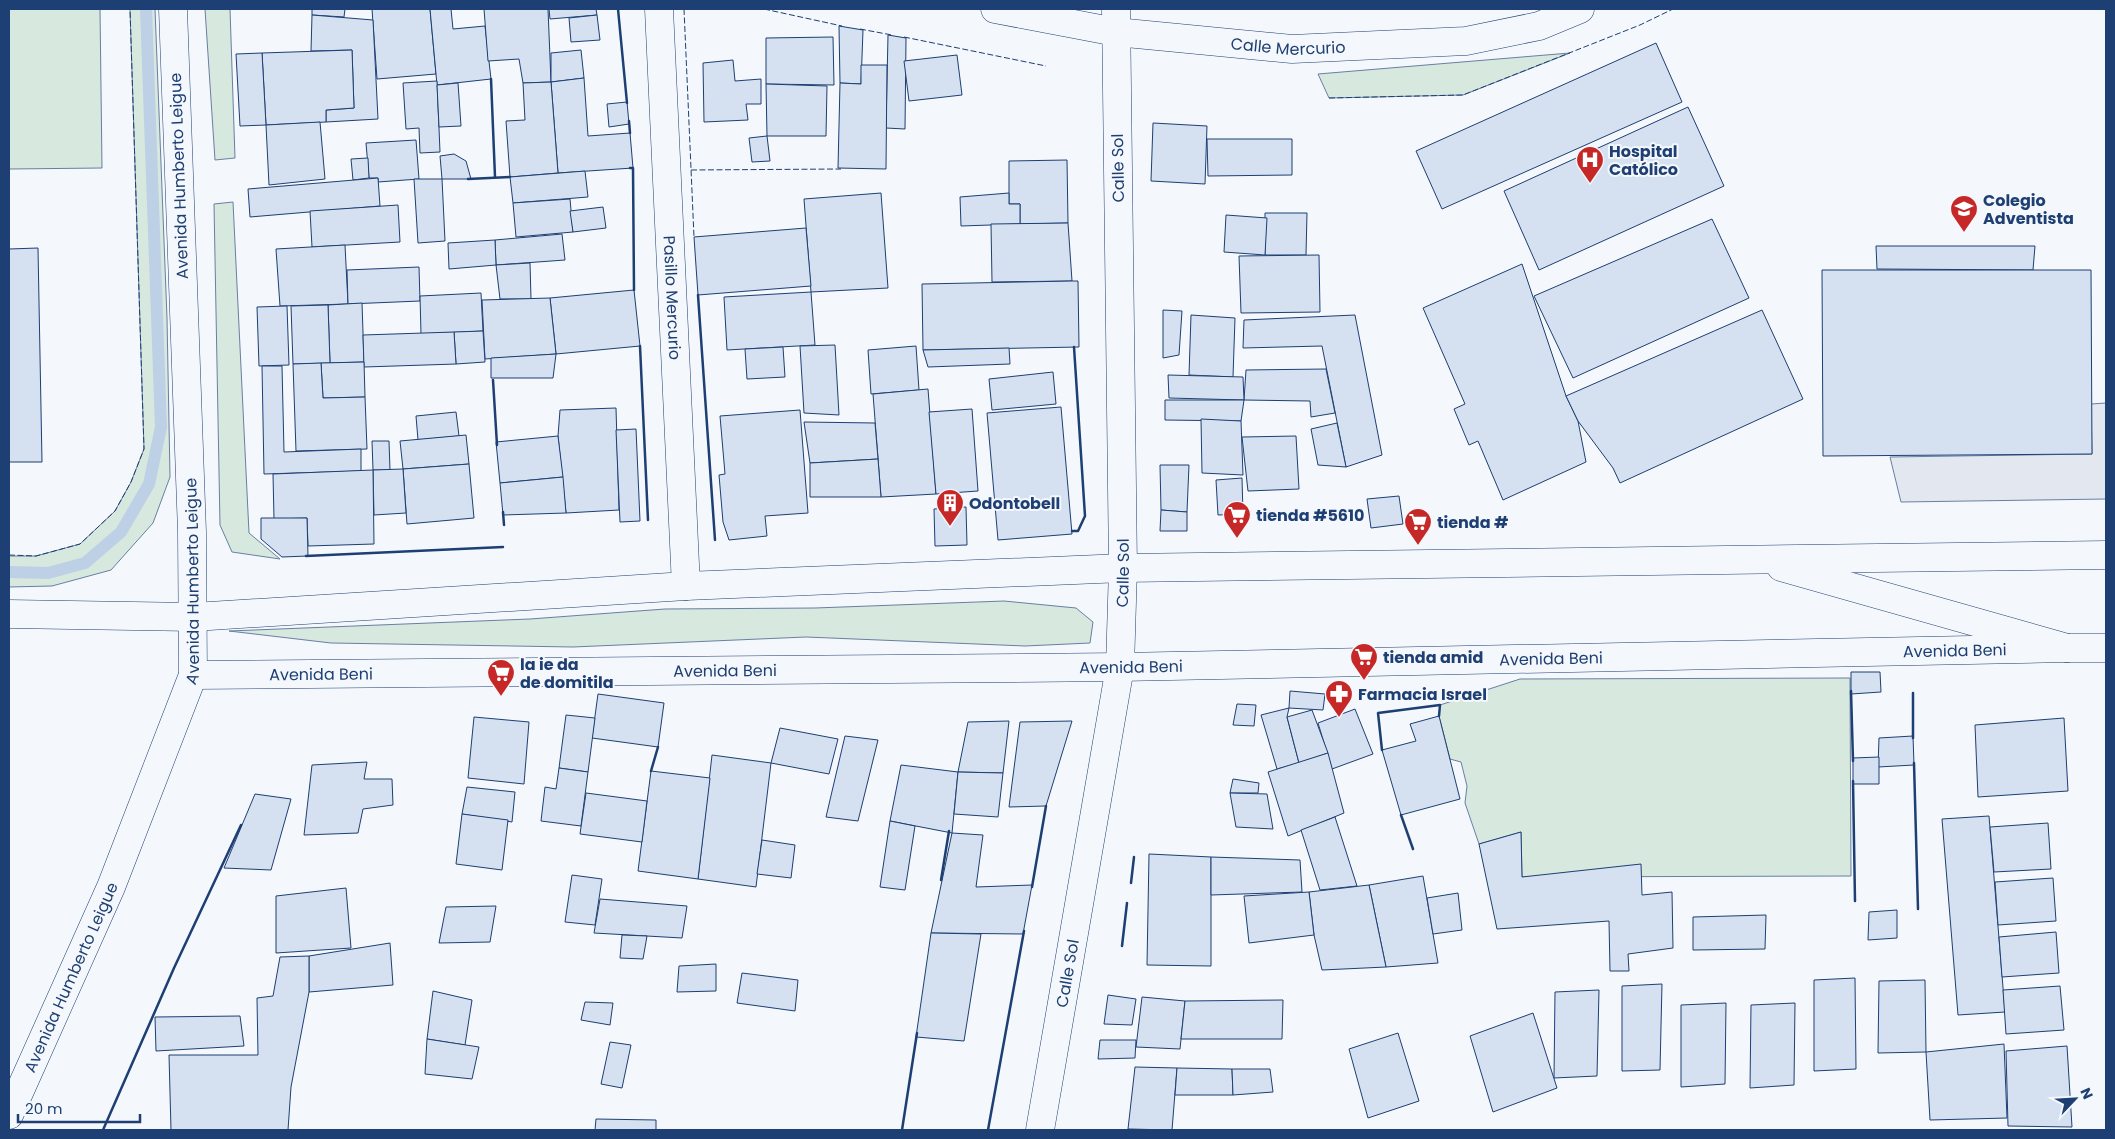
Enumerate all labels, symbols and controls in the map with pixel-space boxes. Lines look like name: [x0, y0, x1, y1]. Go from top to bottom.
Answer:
street label: Calle Mercurio: [1230, 32, 1346, 61]
street label: Avenida Humberto Leigue: [164, 72, 194, 280]
street label: Calle Sol: [1106, 133, 1130, 203]
place label: Hospital Católico: [1609, 140, 1678, 181]
hospital icon: Hospital Católico: [1575, 145, 1605, 184]
place label: Colegio Adventista: [1983, 189, 2074, 230]
school or university icon: Colegio Adventista: [1949, 194, 1979, 233]
street label: Pasillo Mercurio: [658, 235, 687, 360]
street label: Avenida Humberto Leigue: [179, 477, 204, 688]
building icon: Odontobell: [935, 488, 965, 527]
place label: Odontobell: [969, 492, 1060, 515]
supermarket icon: tienda #5610: [1222, 500, 1252, 539]
place label: tienda #5610: [1256, 504, 1364, 527]
supermarket icon: tienda #: [1403, 507, 1433, 546]
place label: tienda #: [1437, 511, 1508, 534]
street label: Calle Sol: [1110, 538, 1135, 608]
street label: Avenida Beni: [1903, 638, 2007, 663]
supermarket icon: tienda amid: [1349, 642, 1379, 681]
place label: tienda amid: [1383, 646, 1483, 669]
street label: Avenida Beni: [1499, 646, 1603, 671]
place label: la ie da de domitila: [520, 653, 614, 694]
street label: Avenida Beni: [1079, 654, 1183, 679]
supermarket icon: la ie da de domitila: [486, 658, 516, 697]
street label: Avenida Beni: [673, 658, 777, 682]
street label: Avenida Beni: [269, 662, 373, 686]
pharmacy icon: Farmacia Israel: [1324, 679, 1354, 718]
place label: Farmacia Israel: [1358, 683, 1487, 706]
street label: Avenida Humberto Leigue: [18, 878, 123, 1076]
street label: Calle Sol: [1050, 937, 1084, 1009]
north arrow: [2050, 1074, 2100, 1124]
text: N: [2075, 1085, 2098, 1103]
scale bar: [18, 1092, 140, 1124]
text: 20 m: [25, 1098, 63, 1119]

